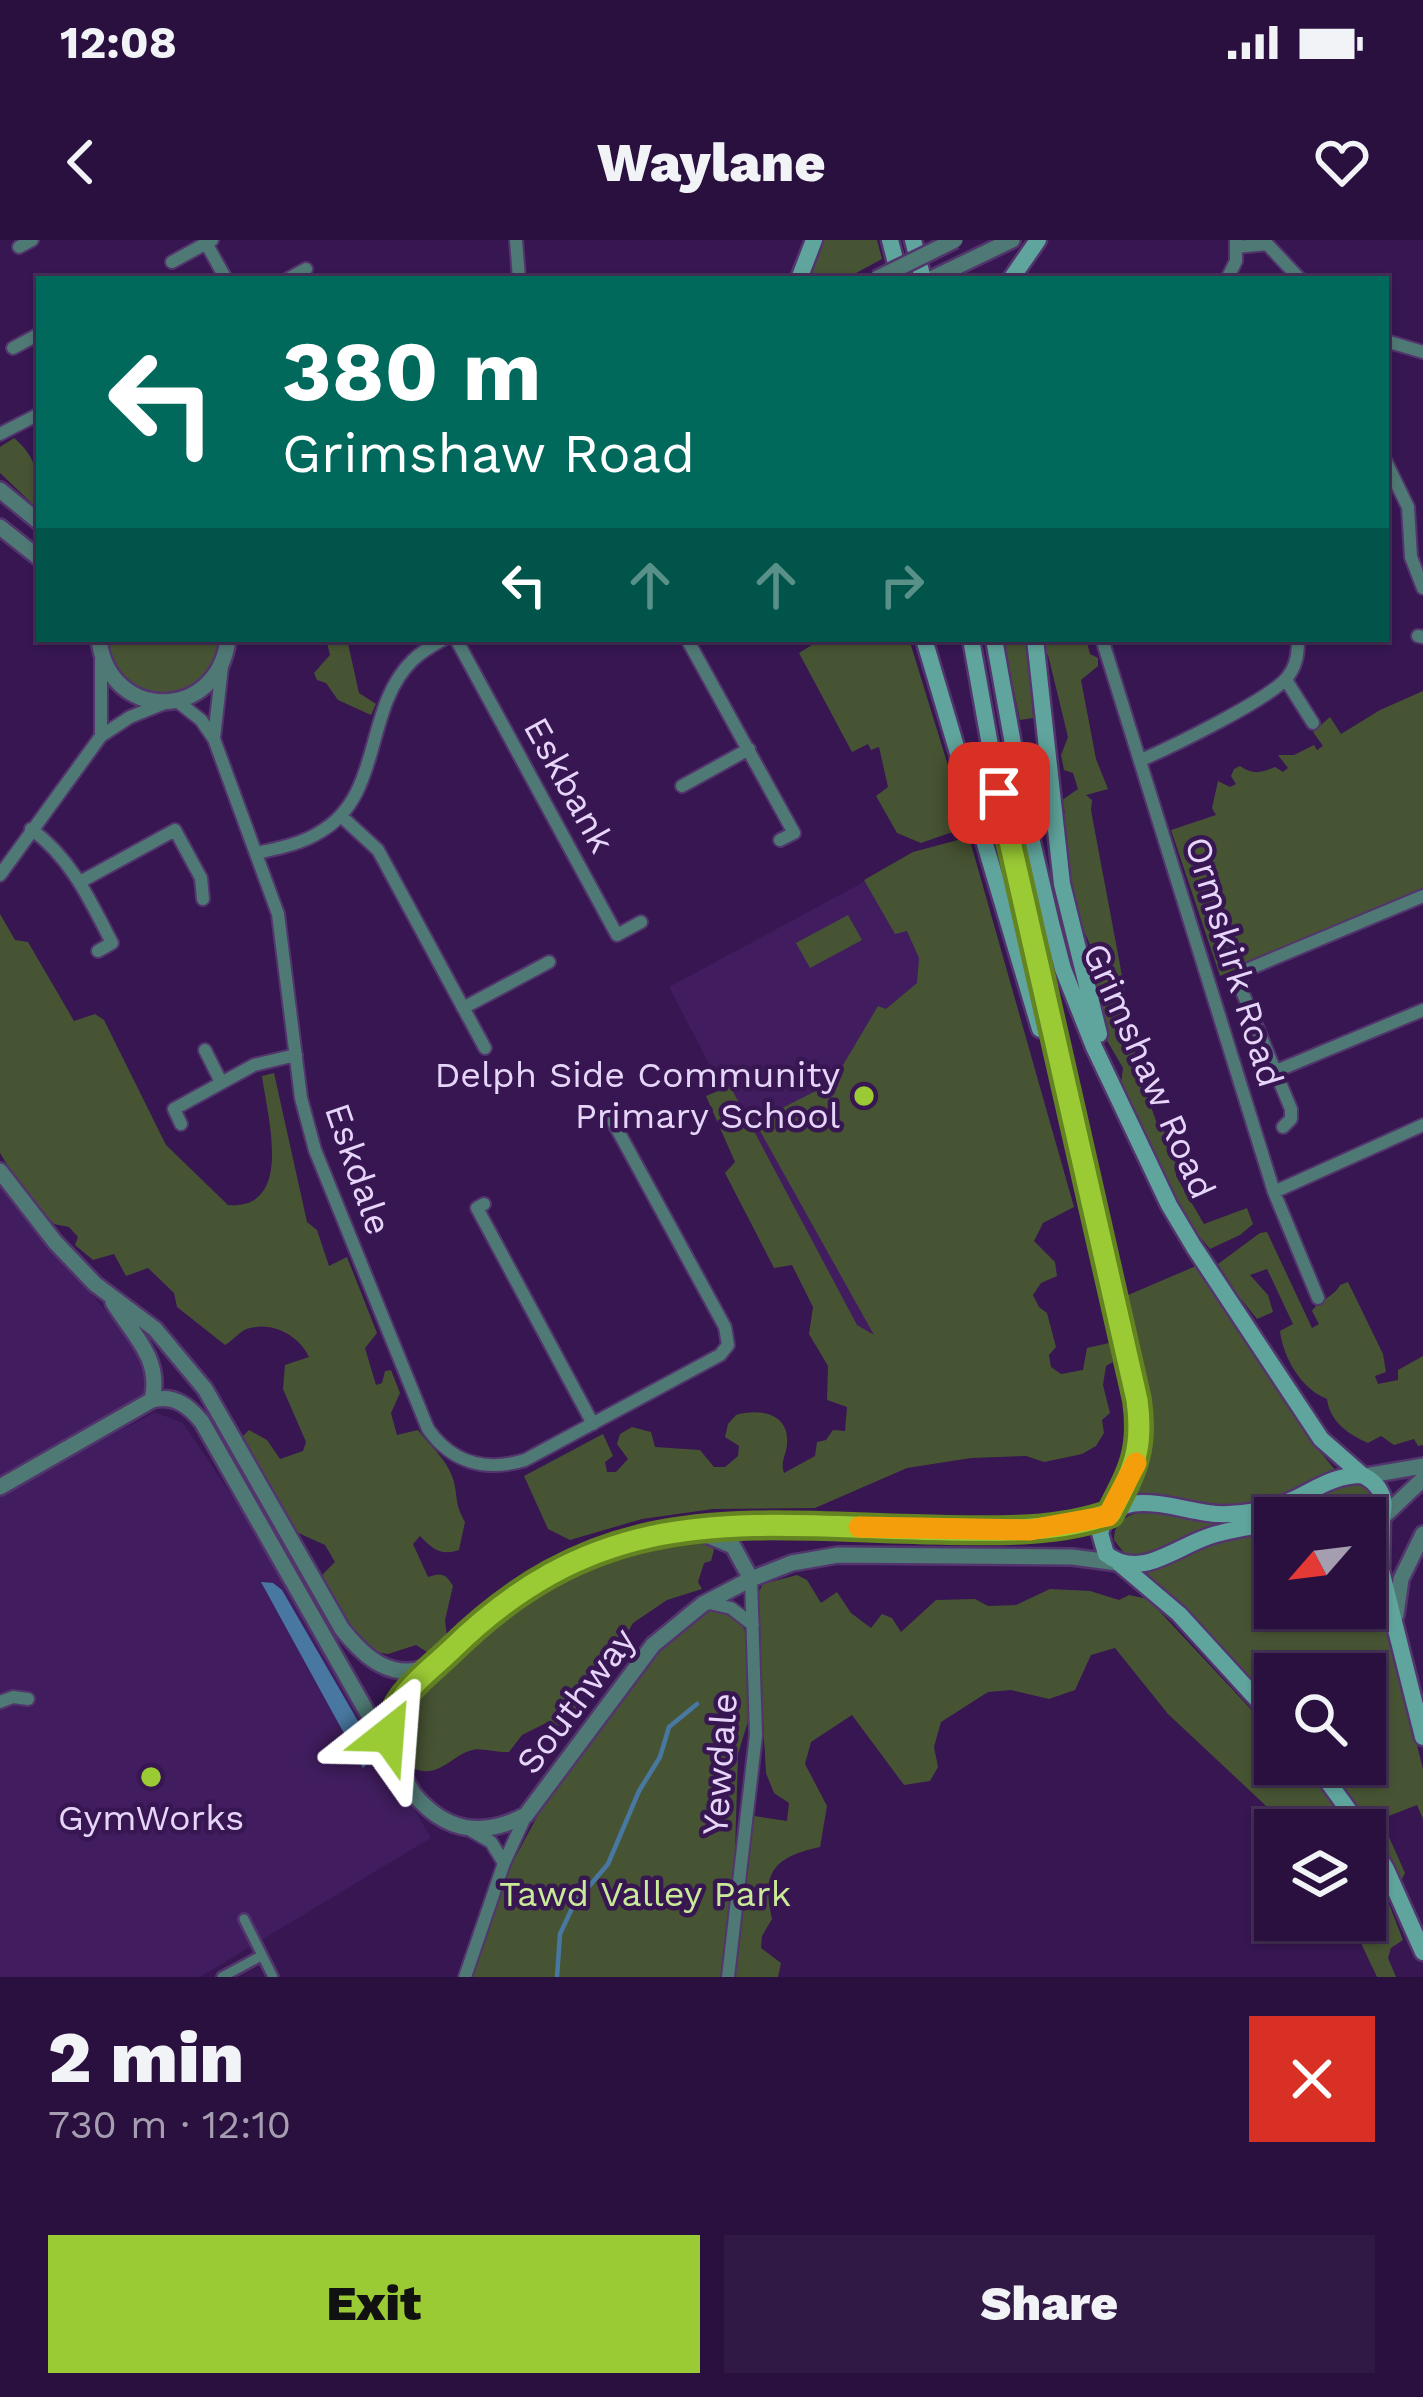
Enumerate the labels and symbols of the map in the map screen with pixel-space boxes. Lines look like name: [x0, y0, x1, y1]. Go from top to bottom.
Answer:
street label: Eskbank: [515, 710, 623, 860]
pin: [948, 742, 1050, 844]
street label: Ormskirk Road: [1176, 832, 1292, 1092]
street label: Grimshaw Road: [1074, 937, 1224, 1205]
place label: Delph Side Community Primary School: [434, 1054, 840, 1137]
marker: Delph Side Community Primary School: [851, 1083, 877, 1109]
street label: Eskdale: [316, 1098, 400, 1240]
north arrow: [1254, 1497, 1386, 1629]
street label: Southway: [508, 1620, 645, 1782]
position arrow: [325, 1672, 451, 1798]
street label: Yewdale: [694, 1691, 746, 1837]
marker: GymWorks: [138, 1764, 164, 1790]
place label: GymWorks: [58, 1797, 244, 1839]
park label: Tawd Valley Park: [499, 1873, 791, 1915]

